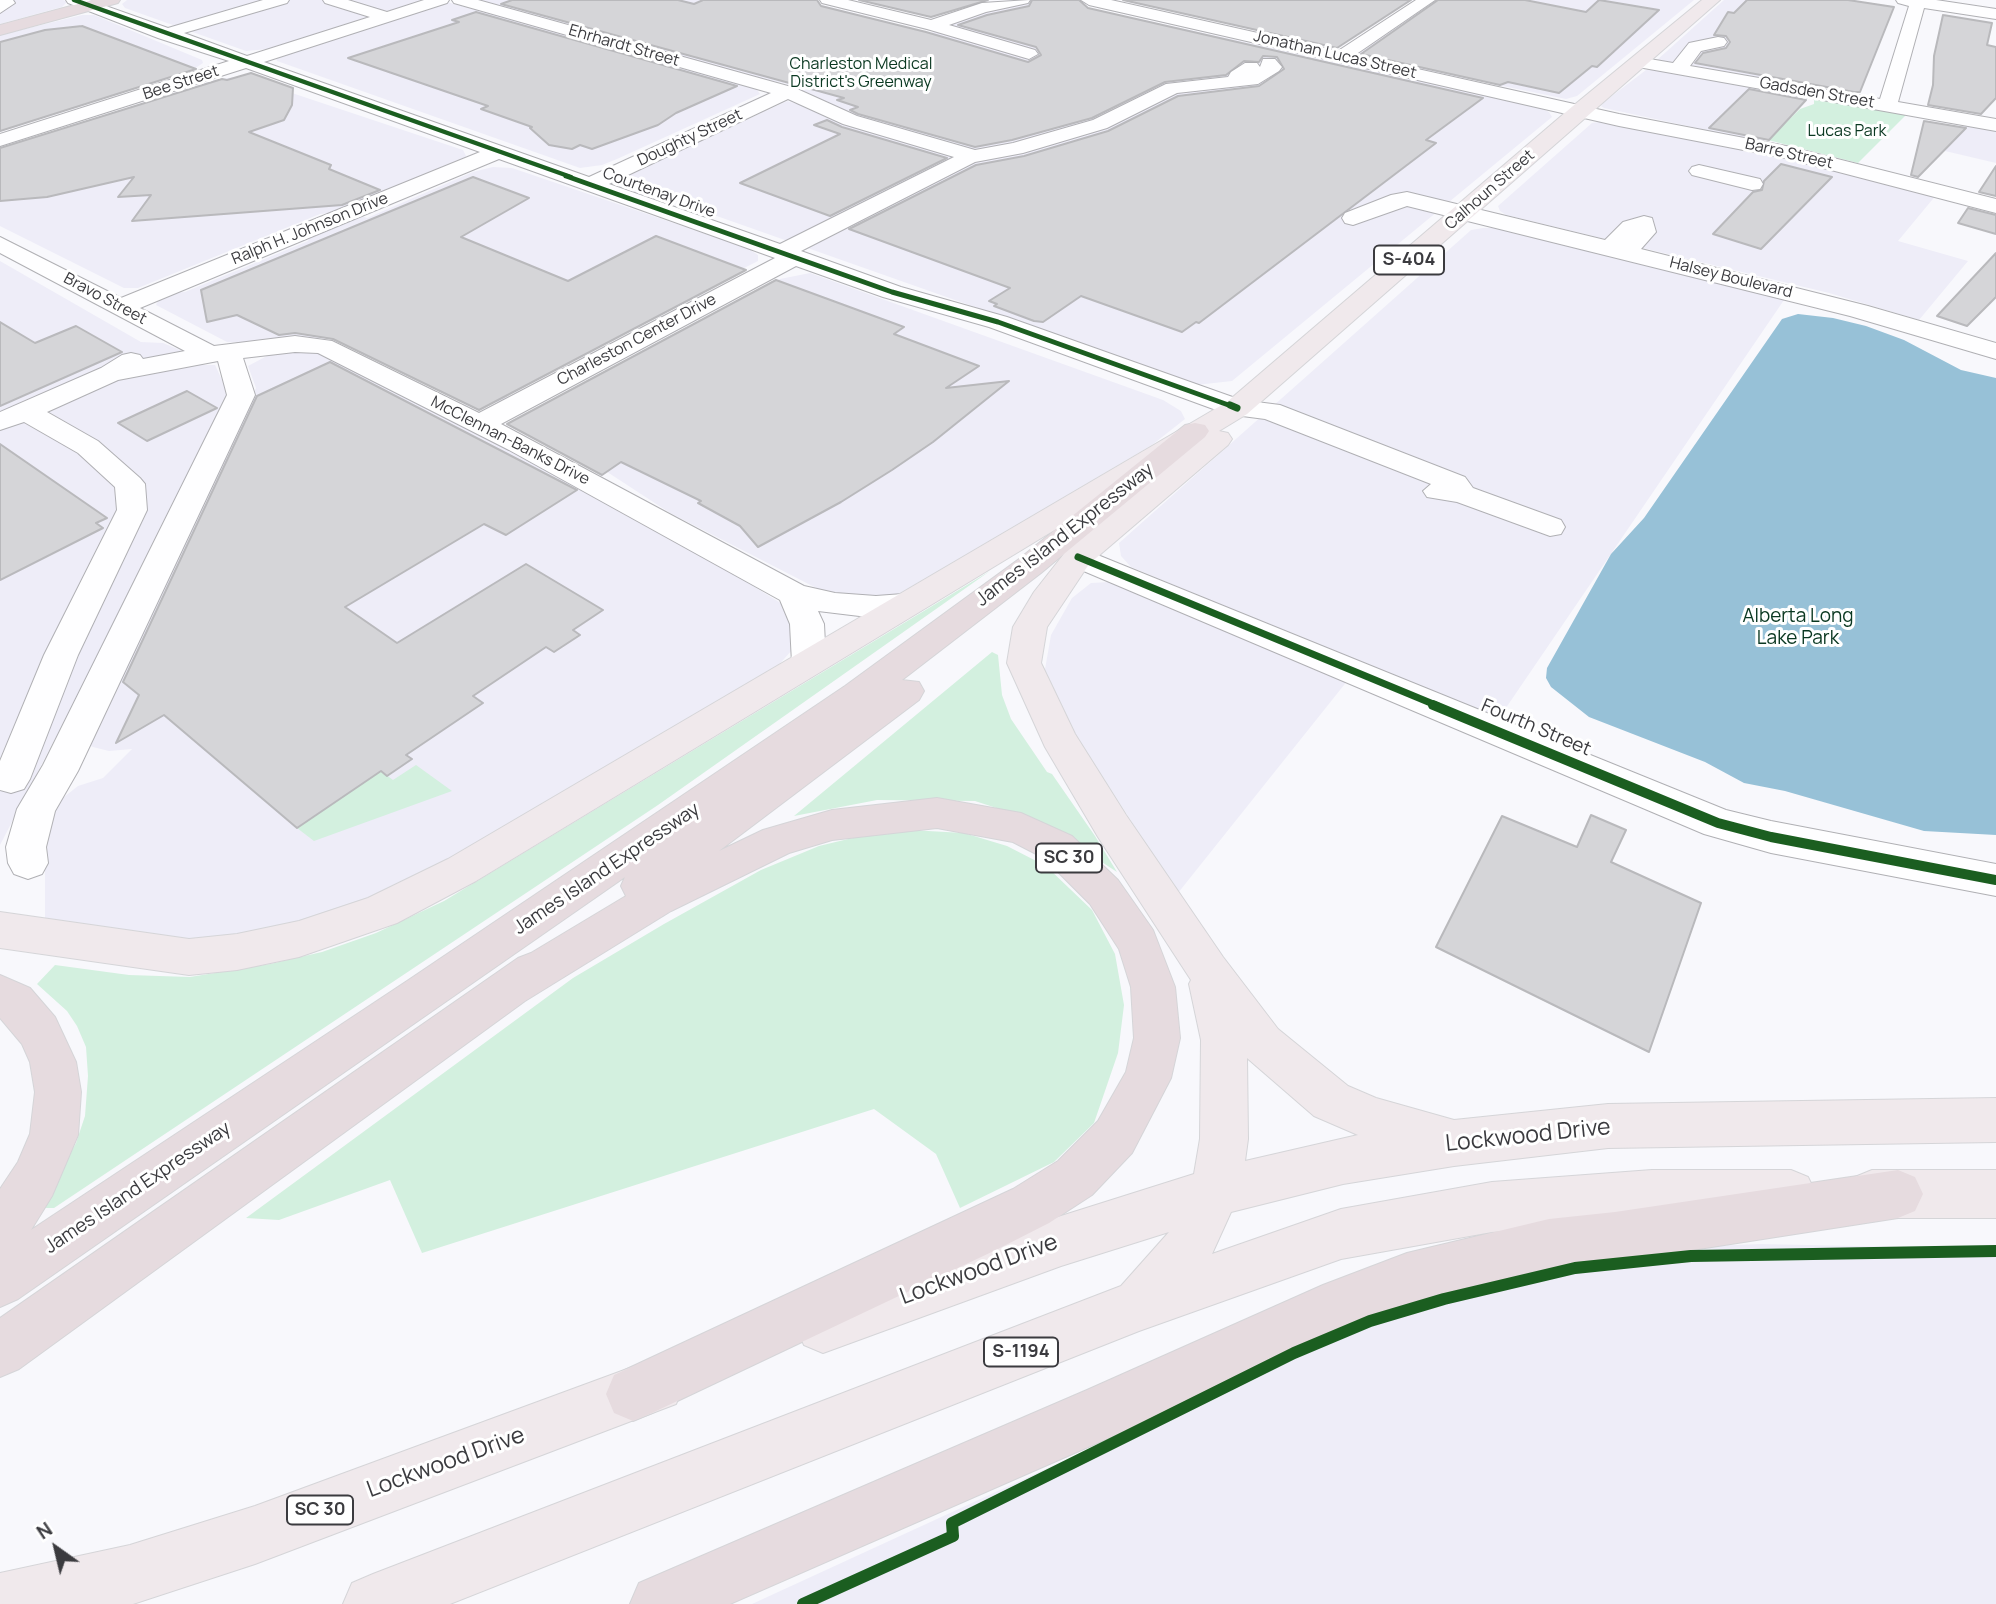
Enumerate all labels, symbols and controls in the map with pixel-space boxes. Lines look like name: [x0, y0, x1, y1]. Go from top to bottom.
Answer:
street label: Ehrhardt Street: [566, 21, 682, 71]
street label: Jonathan Lucas Street: [1252, 27, 1418, 83]
park label: Charleston Medical District's Greenway: [790, 55, 932, 93]
street label: Bee Street: [141, 62, 221, 104]
street label: Gadsden Street: [1758, 73, 1876, 113]
street label: Doughty Street: [635, 105, 745, 171]
park label: Lucas Park: [1808, 122, 1886, 142]
street label: Barre Street: [1743, 135, 1835, 173]
street label: Calhoun Street: [1441, 146, 1539, 234]
street label: Courtenay Drive: [600, 164, 718, 222]
street label: Ralph H. Johnson Drive: [229, 189, 391, 269]
road number: S-404: [1374, 246, 1444, 274]
street label: Halsey Boulevard: [1668, 253, 1794, 303]
street label: Bravo Street: [60, 269, 150, 329]
street label: Charleston Center Drive: [554, 290, 720, 390]
street label: McClennan-Banks Drive: [427, 393, 593, 489]
street label: James Island Expressway: [972, 458, 1158, 612]
park label: Alberta Long Lake Park: [1742, 606, 1854, 650]
street label: Fourth Street: [1478, 695, 1594, 761]
street label: James Island Expressway: [510, 798, 704, 940]
road number: SC 30: [1036, 844, 1102, 872]
street label: Lockwood Drive: [1444, 1114, 1612, 1158]
street label: James Island Expressway: [41, 1117, 235, 1259]
street label: Lockwood Drive: [896, 1229, 1062, 1311]
road number: S-1194: [984, 1338, 1058, 1366]
street label: Lockwood Drive: [363, 1422, 529, 1504]
road number: SC 30: [287, 1496, 353, 1525]
north arrow: [21, 1513, 91, 1583]
text: N: [31, 1516, 57, 1545]

